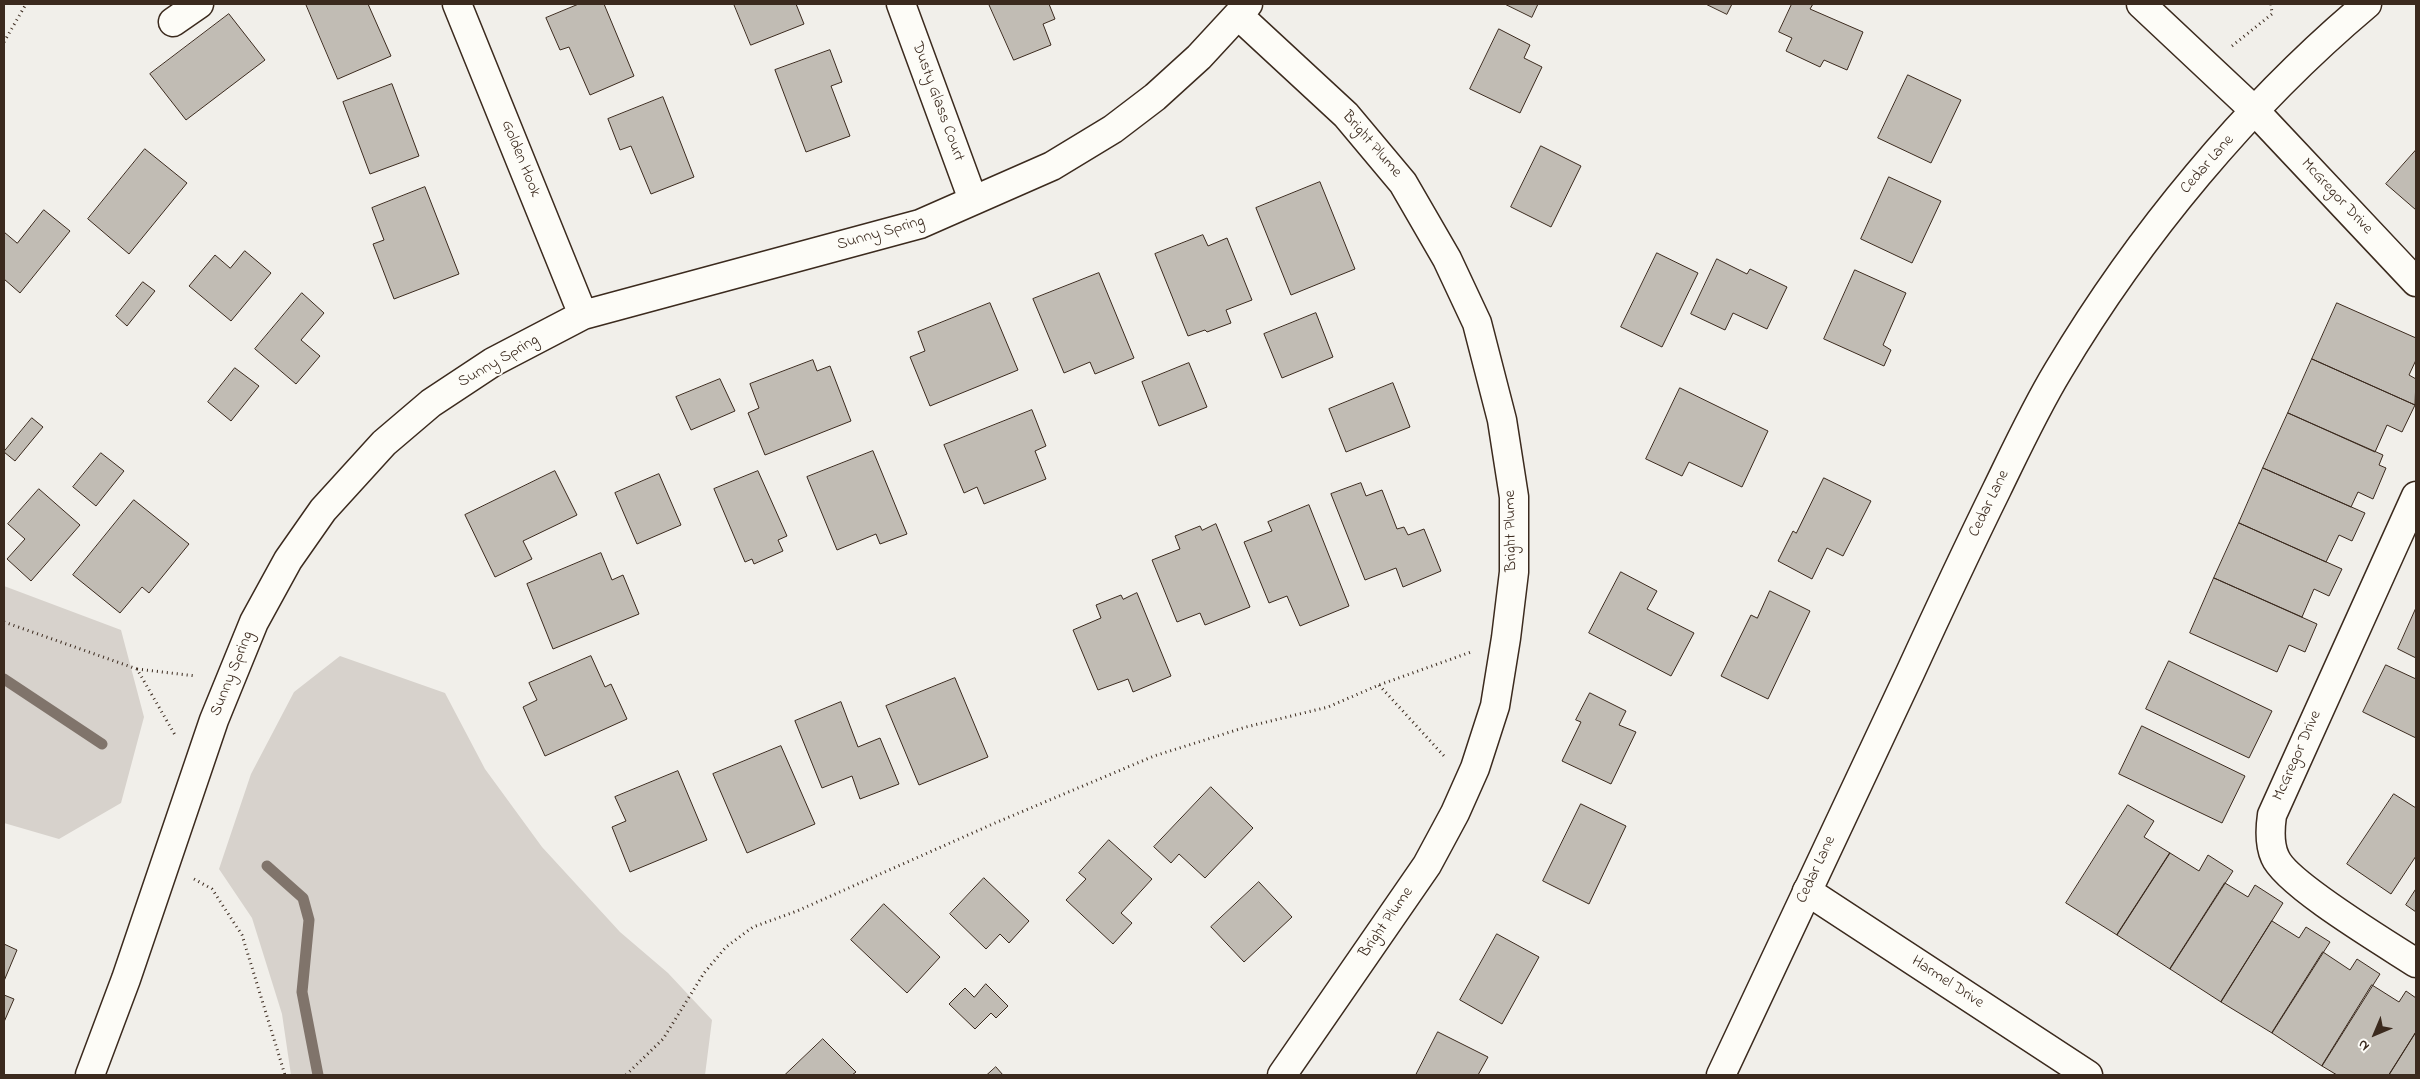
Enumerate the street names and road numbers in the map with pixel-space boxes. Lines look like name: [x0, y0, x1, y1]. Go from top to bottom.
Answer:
street label: Dusty Glass Court: [907, 40, 967, 164]
street label: Bright Plume: [1337, 108, 1405, 182]
street label: Golden Hook: [496, 118, 544, 200]
street label: Cedar Lane: [2177, 131, 2239, 199]
street label: McGregor Drive: [2296, 155, 2376, 239]
street label: Sunny Spring: [835, 212, 927, 256]
street label: Sunny Spring: [455, 331, 543, 393]
street label: Cedar Lane: [1966, 467, 2014, 541]
street label: Bright Plume: [1502, 490, 1522, 572]
street label: Sunny Spring: [207, 629, 259, 719]
street label: McGregor Drive: [2270, 708, 2326, 804]
street label: Cedar Lane: [1793, 833, 1841, 907]
street label: Bright Plume: [1356, 884, 1418, 962]
street label: Harmel Drive: [1907, 952, 1987, 1014]

